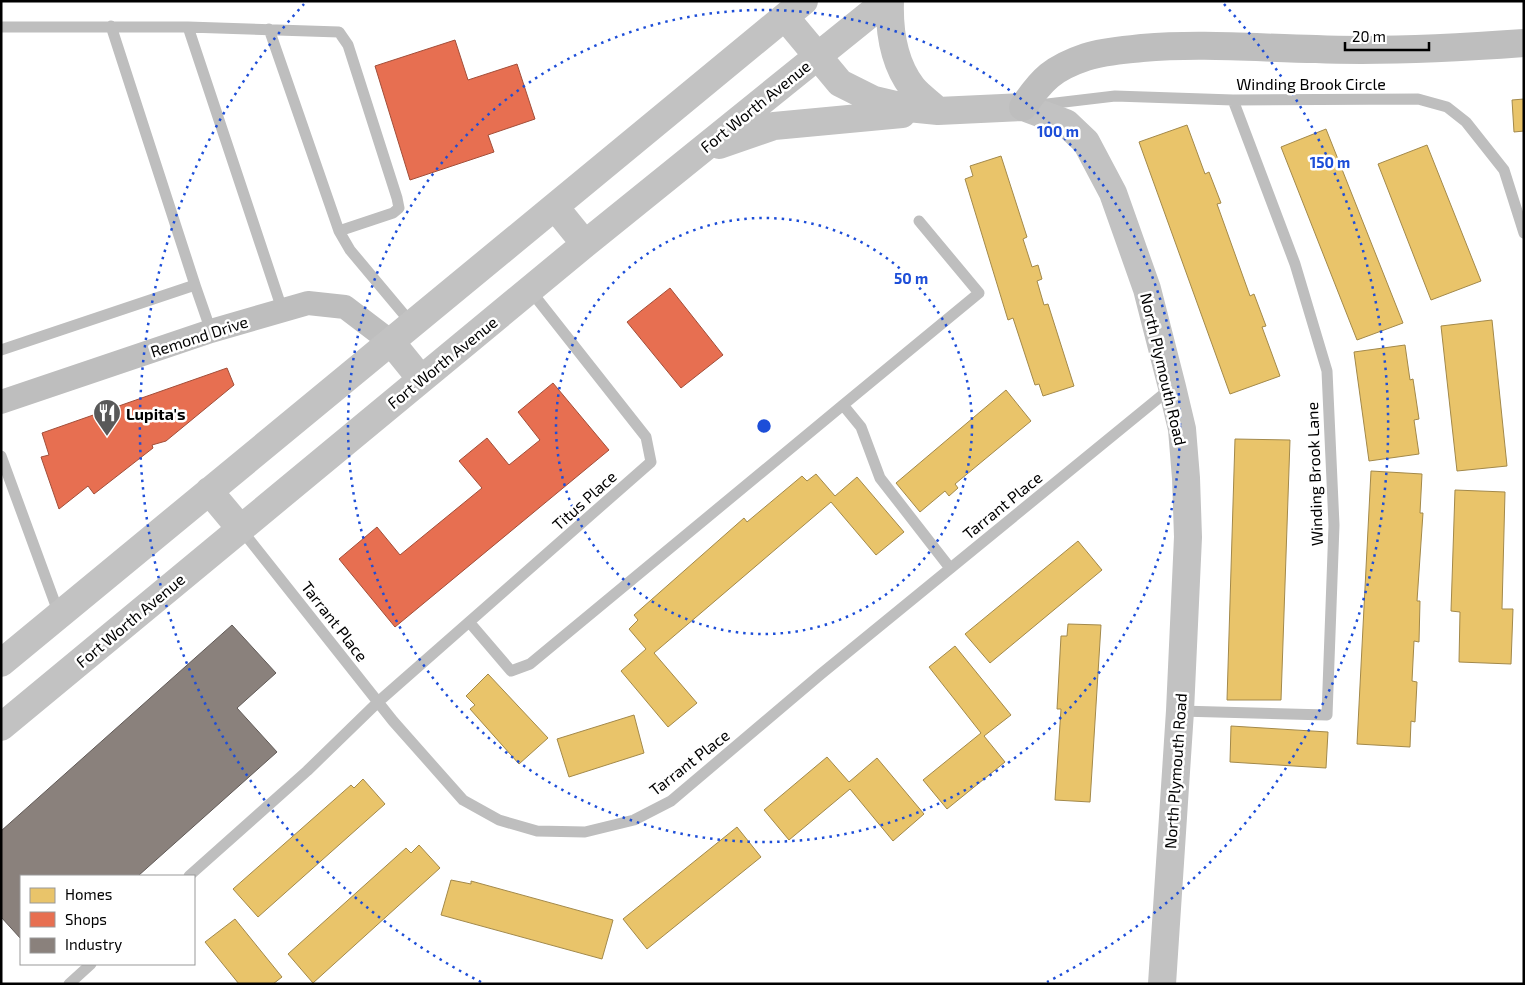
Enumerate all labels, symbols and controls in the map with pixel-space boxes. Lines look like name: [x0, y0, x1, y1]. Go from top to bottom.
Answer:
scale bar: [1345, 20, 1429, 52]
text: 20 m: [1352, 27, 1386, 45]
street label: Fort Worth Avenue: [696, 56, 814, 156]
street label: Winding Brook Circle: [1236, 74, 1386, 93]
text: 100 m: [1037, 122, 1079, 140]
text: 150 m: [1310, 153, 1350, 171]
text: 50 m: [894, 269, 928, 287]
street label: North Plymouth Road: [1137, 291, 1191, 447]
street label: Remond Drive: [148, 311, 250, 361]
street label: Fort Worth Avenue: [383, 312, 501, 412]
restaurant icon: Lupita's: [92, 398, 122, 437]
street label: Winding Brook Lane: [1302, 402, 1326, 546]
place label: Lupita's: [126, 404, 185, 423]
centre of rings: [755, 417, 773, 435]
street label: Titus Place: [548, 466, 620, 534]
street label: Tarrant Place: [959, 467, 1045, 543]
street label: Fort Worth Avenue: [72, 569, 188, 671]
street label: Tarrant Place: [298, 577, 372, 665]
street label: North Plymouth Road: [1160, 692, 1190, 850]
street label: Tarrant Place: [645, 725, 733, 799]
legend: [20, 875, 195, 965]
text: Homes: [65, 885, 112, 903]
text: Shops: [65, 910, 107, 928]
text: Industry: [65, 935, 122, 953]

